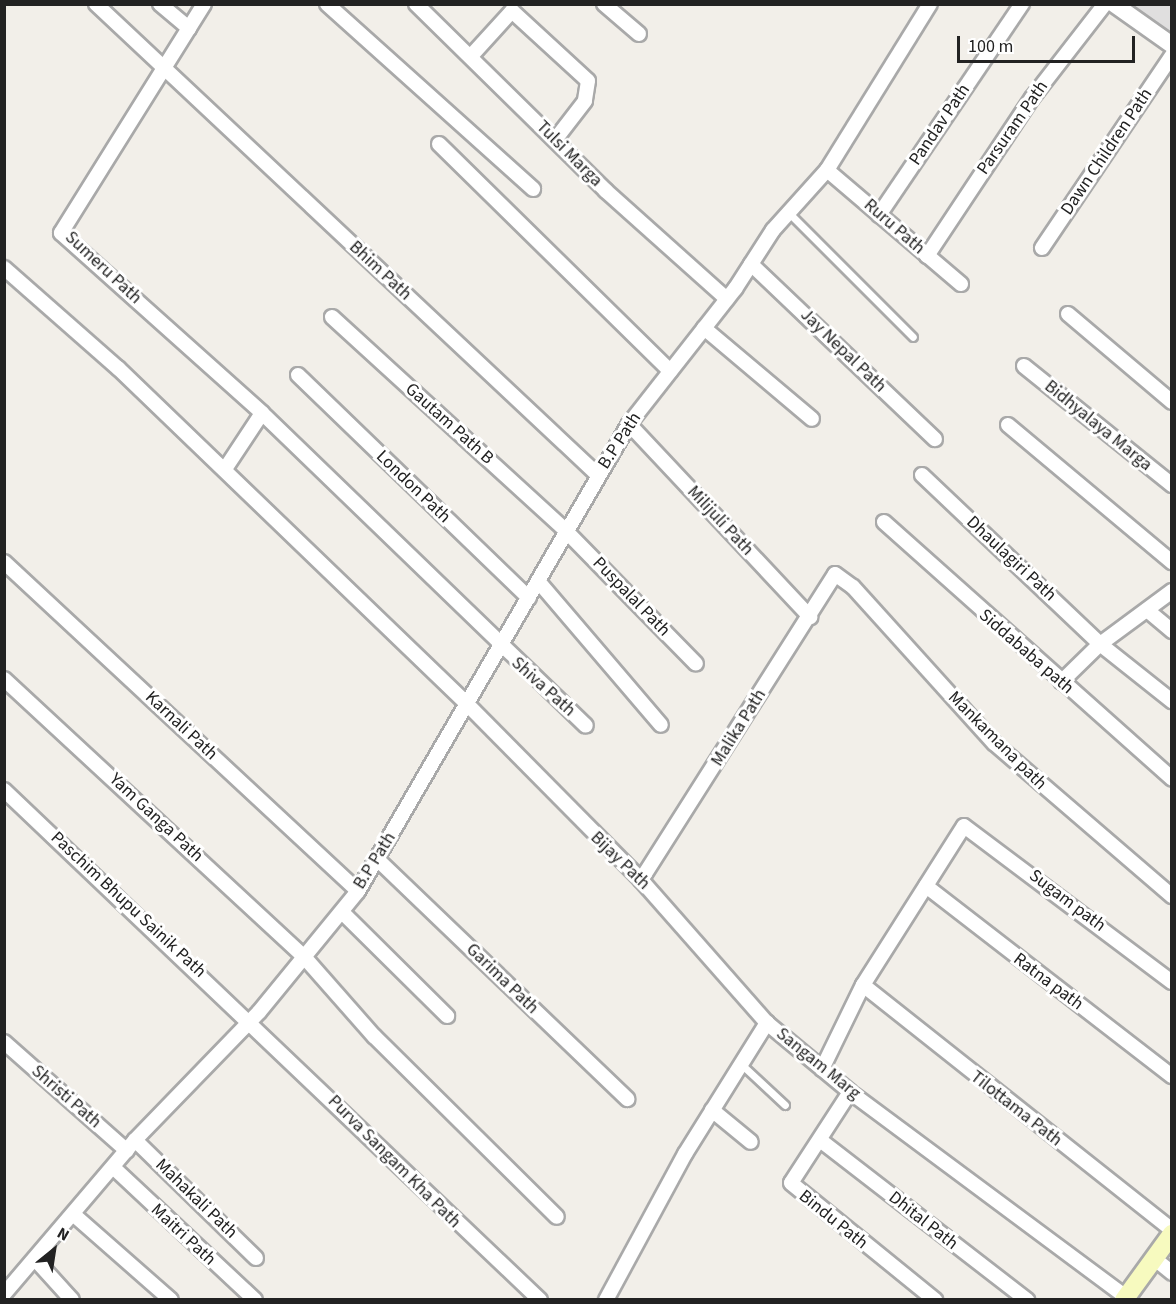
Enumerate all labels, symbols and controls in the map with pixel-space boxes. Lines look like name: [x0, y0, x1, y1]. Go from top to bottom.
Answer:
scale bar: [960, 24, 1138, 62]
text: 100 m: [968, 34, 1013, 59]
street label: Parsuram Path: [973, 77, 1053, 179]
street label: Pandav Path: [905, 80, 975, 170]
street label: Dawn Children Path: [1057, 85, 1157, 219]
street label: Tulsi Marga: [531, 116, 607, 192]
street label: Ruru Path: [859, 195, 929, 259]
street label: Sumeru Path: [60, 227, 146, 309]
street label: Bhim Path: [344, 237, 416, 305]
street label: Jay Nepal Path: [795, 305, 891, 397]
street label: Bidhyalaya Marga: [1040, 376, 1156, 476]
street label: Gautam Path B: [400, 379, 498, 469]
street label: B.P Path: [594, 409, 646, 473]
street label: London Path: [371, 446, 455, 528]
street label: Milijuli Path: [682, 482, 758, 560]
street label: Dhaulagiri Path: [961, 512, 1061, 606]
street label: Puspalal Path: [588, 553, 674, 641]
street label: Siddababa path: [974, 605, 1078, 699]
street label: Shiva Path: [507, 653, 579, 721]
street label: Malika Path: [707, 686, 771, 770]
street label: Karnali Path: [140, 687, 222, 765]
street label: Mankamana path: [943, 687, 1051, 795]
street label: Yam Ganga Path: [105, 769, 207, 867]
street label: Paschim Bhupu Sainik Path: [46, 827, 210, 983]
street label: Bijay Path: [586, 827, 654, 895]
street label: B.P Path: [349, 829, 401, 893]
street label: Sugam path: [1024, 865, 1110, 937]
street label: Garima Path: [461, 939, 543, 1019]
street label: Ratna path: [1009, 949, 1087, 1015]
street label: Sangam Marg: [771, 1023, 865, 1105]
street label: Shristi Path: [27, 1061, 105, 1133]
street label: Tilottama Path: [966, 1067, 1066, 1151]
street label: Purva Sangam Kha Path: [323, 1091, 465, 1233]
street label: Mahakali Path: [151, 1155, 241, 1243]
street label: Bindu Path: [794, 1186, 872, 1254]
street label: Dhital Path: [884, 1187, 962, 1255]
street label: Maitri Path: [146, 1199, 220, 1271]
north arrow: [24, 1220, 84, 1280]
text: N: [53, 1222, 73, 1247]

